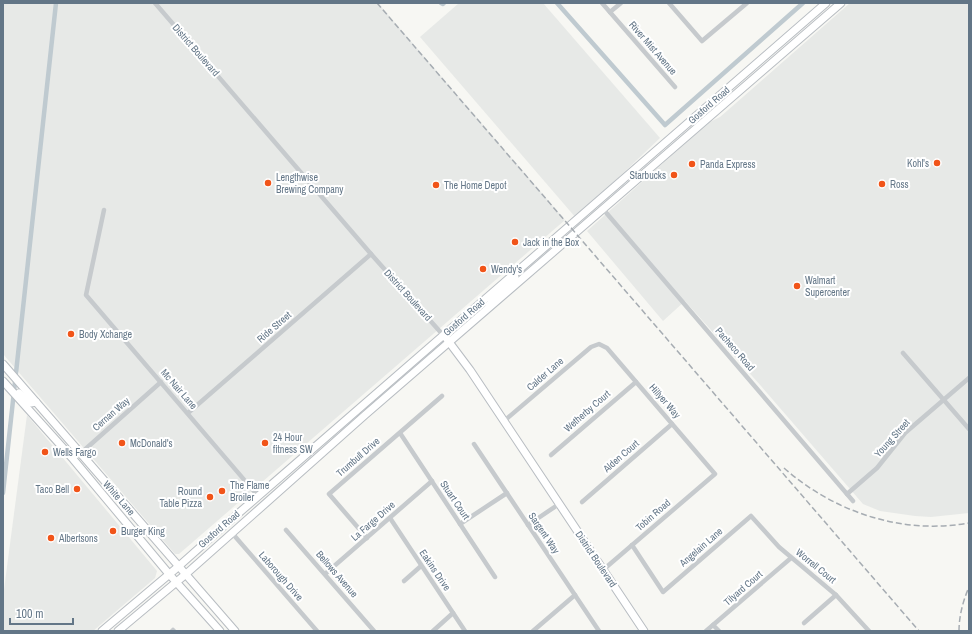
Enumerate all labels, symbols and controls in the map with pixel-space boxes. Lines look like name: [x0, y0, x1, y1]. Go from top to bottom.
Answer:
street label: River Mist Avenue: [626, 19, 680, 78]
street label: District Boulevard: [170, 21, 222, 79]
street label: Gosford Road: [685, 83, 733, 127]
place label: Kohl's: [907, 157, 929, 170]
place label: Panda Express: [700, 158, 756, 171]
marker: Kohl's: [932, 158, 942, 168]
marker: Panda Express: [687, 159, 697, 169]
place label: Starbucks: [630, 169, 666, 182]
marker: Starbucks: [669, 170, 679, 180]
place label: Lengthwise Brewing Company: [276, 171, 344, 196]
marker: Lengthwise Brewing Company: [263, 178, 273, 188]
place label: Ross: [890, 178, 909, 191]
place label: The Home Depot: [444, 179, 507, 192]
marker: Ross: [877, 179, 887, 189]
marker: The Home Depot: [431, 180, 441, 190]
place label: Jack in the Box: [523, 236, 580, 249]
marker: Jack in the Box: [510, 237, 520, 247]
place label: Wendy's: [491, 263, 522, 276]
marker: Wendy's: [478, 264, 488, 274]
street label: District Boulevard: [381, 266, 435, 324]
place label: Walmart Supercenter: [805, 274, 850, 299]
marker: Walmart Supercenter: [792, 281, 802, 291]
street label: Gosford Road: [440, 295, 488, 339]
street label: Ride Street: [254, 308, 294, 346]
street label: Pacheco Road: [712, 324, 758, 374]
place label: Body Xchange: [79, 328, 133, 341]
marker: Body Xchange: [66, 329, 76, 339]
street label: Calder Lane: [524, 354, 566, 394]
street label: Mc Nair Lane: [158, 366, 200, 412]
street label: Hillyer Way: [646, 381, 684, 422]
street label: Wetherby Court: [561, 387, 613, 435]
street label: Cernan Way: [90, 394, 133, 434]
street label: Young Street: [871, 416, 913, 460]
place label: 24 Hour fitness SW: [273, 431, 313, 456]
street label: Trumbull Drive: [334, 434, 383, 479]
street label: Alden Court: [600, 436, 642, 476]
place label: McDonald's: [130, 437, 173, 450]
marker: McDonald's: [117, 438, 127, 448]
marker: 24 Hour fitness SW: [260, 438, 270, 448]
place label: Wells Fargo: [53, 446, 97, 459]
marker: Wells Fargo: [40, 447, 50, 457]
street label: White Lane: [100, 478, 138, 518]
street label: Stuart Court: [437, 478, 473, 523]
place label: The Flame Broiler: [230, 479, 270, 504]
place label: Taco Bell: [36, 483, 69, 496]
marker: Taco Bell: [72, 484, 82, 494]
place label: Round Table Pizza: [159, 485, 202, 510]
marker: The Flame Broiler: [217, 486, 227, 496]
marker: Round Table Pizza: [205, 492, 215, 502]
street label: Tobin Road: [633, 496, 673, 534]
street label: La Farge Drive: [348, 498, 398, 544]
street label: Gosford Road: [195, 507, 243, 551]
street label: Sargent Way: [525, 510, 563, 557]
street label: Angelain Lane: [676, 524, 726, 570]
place label: Burger King: [121, 525, 165, 538]
marker: Burger King: [108, 526, 118, 536]
street label: District Boulevard: [572, 528, 620, 590]
place label: Albertsons: [58, 532, 98, 545]
marker: Albertsons: [46, 533, 56, 543]
street label: Worrell Court: [793, 546, 839, 587]
street label: Eakins Drive: [416, 547, 454, 593]
street label: Bellows Avenue: [313, 548, 361, 600]
street label: Laborough Drive: [256, 549, 306, 604]
street label: Tilyard Court: [721, 567, 766, 608]
scale bar: [10, 600, 73, 626]
text: 100 m: [16, 606, 43, 622]

